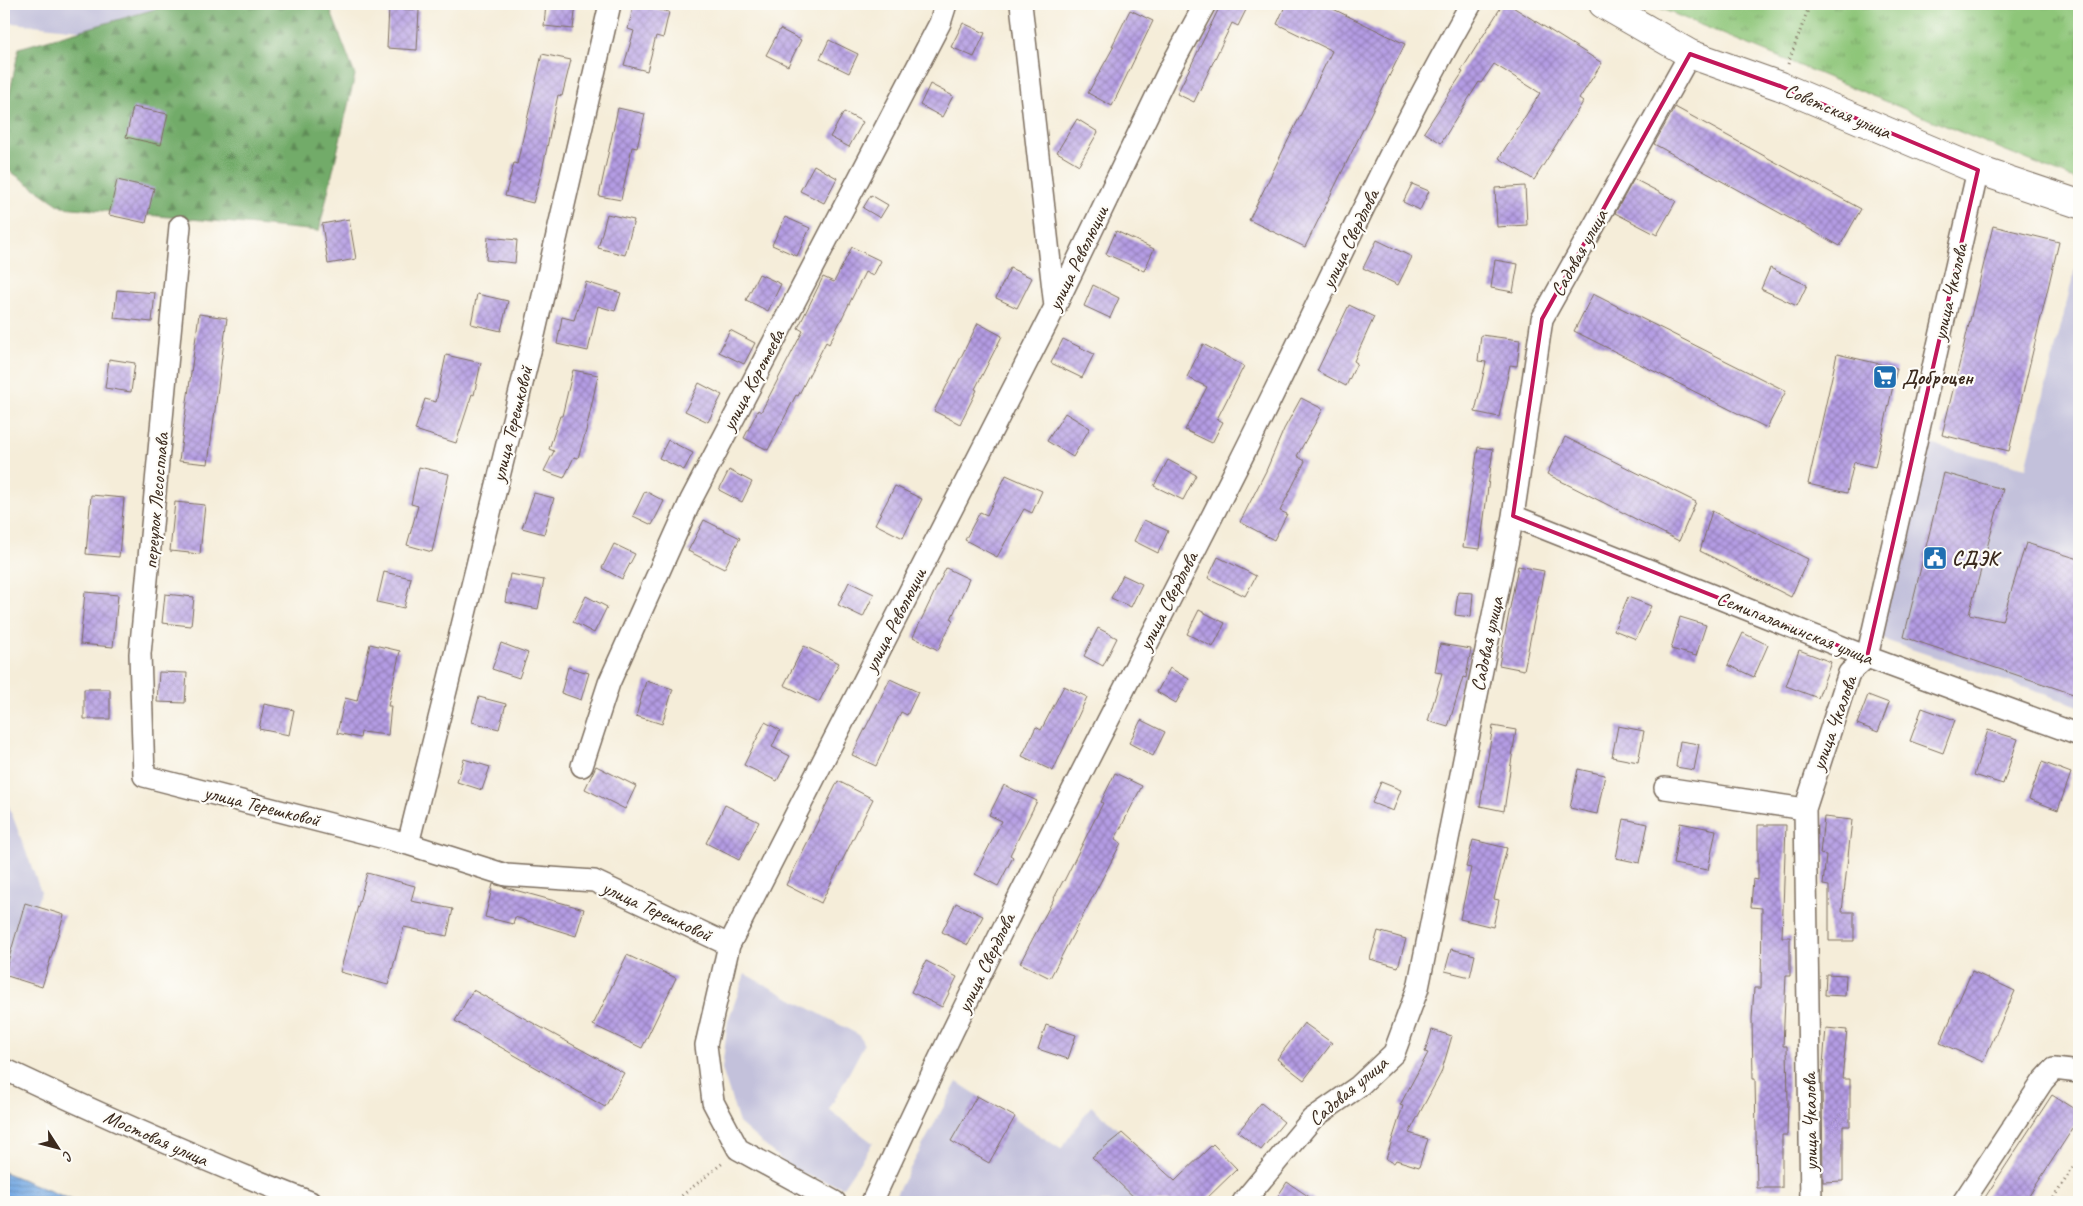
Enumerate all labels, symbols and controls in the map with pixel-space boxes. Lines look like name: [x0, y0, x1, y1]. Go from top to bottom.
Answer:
street label: Советская улица: [1781, 77, 1896, 145]
street label: улица Свердлова: [1315, 184, 1386, 294]
street label: улица Революции: [1041, 201, 1115, 315]
street label: Садовая улица: [1545, 204, 1614, 301]
street label: улица Чкалова: [1927, 240, 1974, 344]
street label: улица Коротеева: [715, 323, 791, 436]
street label: улица Терешковой: [485, 362, 539, 485]
supermarket icon: Доброцен: [1872, 364, 1898, 390]
place label: Доброцен: [1902, 365, 1974, 390]
street label: переулок Лесосплава: [138, 430, 175, 570]
public building icon: СДЭК: [1922, 545, 1948, 571]
street label: улица Свердлова: [1132, 546, 1204, 655]
place label: СДЭК: [1952, 546, 2002, 571]
street label: улица Революции: [858, 563, 932, 677]
street label: Семипалатинская улица: [1713, 585, 1878, 671]
street label: Садовая улица: [1465, 593, 1509, 694]
street label: улица Чкалова: [1805, 671, 1863, 774]
street label: улица Терешковой: [201, 779, 324, 833]
street label: улица Терешковой: [597, 874, 717, 948]
street label: улица Свердлова: [951, 908, 1022, 1018]
street label: Садовая улица: [1303, 1050, 1394, 1131]
street label: улица Чкалова: [1797, 1071, 1823, 1172]
street label: Мостовая улица: [100, 1104, 213, 1173]
north arrow: [32, 1124, 82, 1174]
text: С: [58, 1148, 77, 1165]

